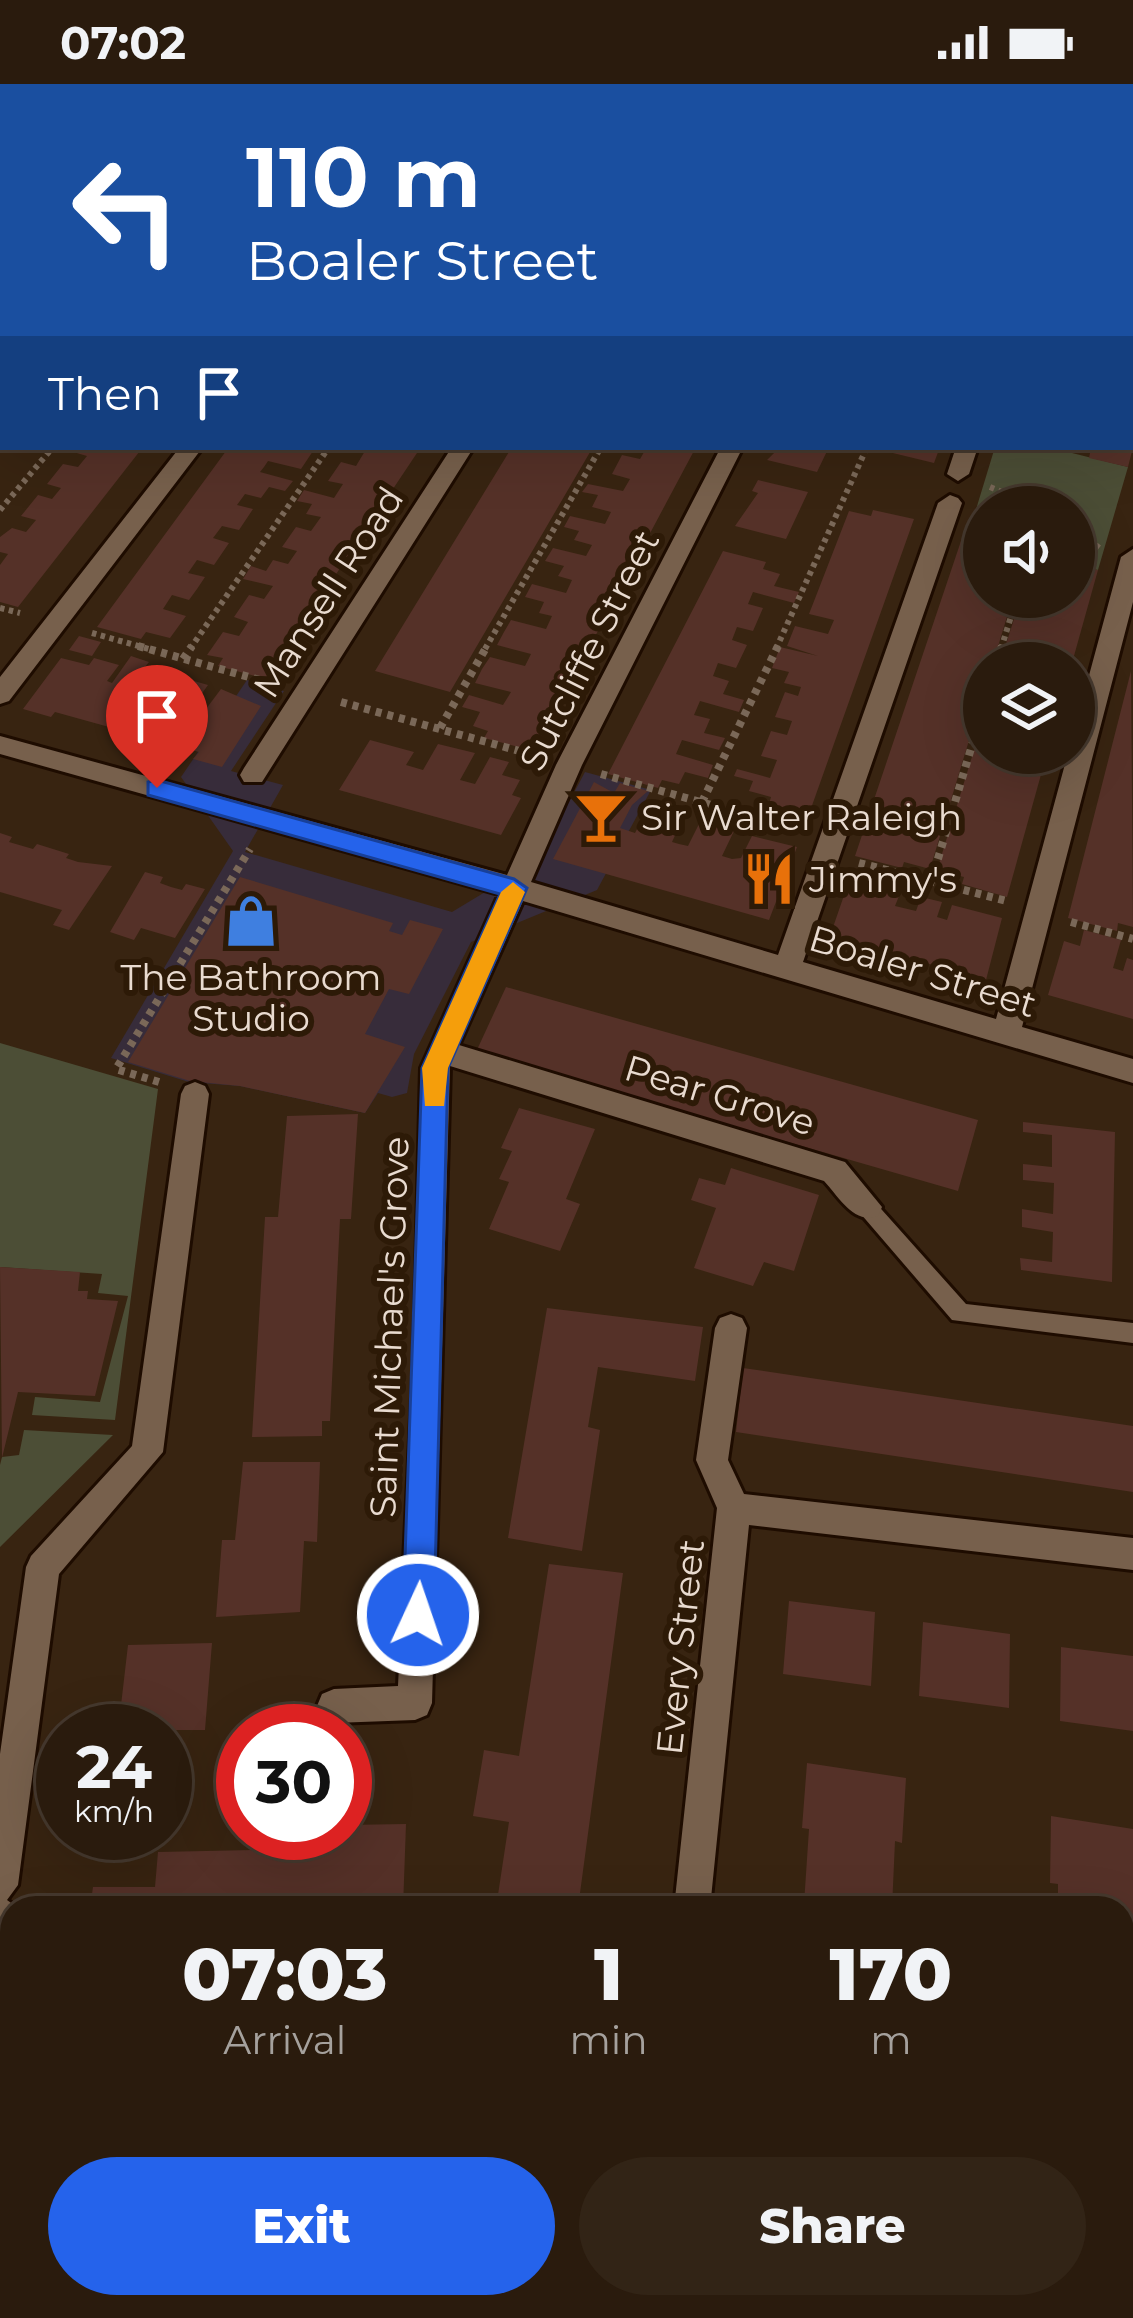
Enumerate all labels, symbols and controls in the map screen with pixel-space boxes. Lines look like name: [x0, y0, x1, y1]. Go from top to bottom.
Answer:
text: 07:02: [60, 15, 186, 70]
text: 110 m: [246, 126, 481, 228]
icon: left: [48, 132, 204, 288]
text: Boaler Street: [246, 228, 598, 294]
icon: arrive: [186, 360, 252, 426]
text: Then: [48, 366, 162, 421]
street label: Mansell Road: [244, 478, 412, 706]
map controls: [963, 486, 1095, 774]
button: sound: [963, 486, 1095, 618]
street label: Sutcliffe Street: [510, 522, 668, 778]
button: layers: [963, 642, 1095, 774]
pin: [106, 665, 208, 788]
icon: arrive: [124, 683, 190, 749]
bar icon: Sir Walter Raleigh: [572, 788, 630, 846]
place label: Sir Walter Raleigh: [641, 795, 962, 839]
restaurant icon: Jimmy's: [740, 850, 798, 908]
place label: Jimmy's: [808, 857, 957, 901]
shop icon: The Bathroom Studio: [222, 892, 280, 950]
street label: Boaler Street: [804, 916, 1042, 1026]
place label: The Bathroom Studio: [121, 955, 381, 1040]
street label: Pear Grove: [620, 1045, 820, 1145]
street label: Saint Michael's Grove: [360, 1136, 418, 1518]
street label: Every Street: [647, 1537, 713, 1757]
position arrow: [355, 1552, 481, 1678]
speed limit sign: 30: [216, 1704, 372, 1860]
text: 24: [76, 1730, 152, 1803]
text: km/h: [74, 1793, 154, 1830]
text: 07:03: [182, 1930, 388, 2018]
text: 1: [594, 1930, 623, 2018]
text: 170: [830, 1930, 952, 2018]
text: Arrival: [223, 2016, 346, 2064]
text: min: [569, 2016, 648, 2064]
text: m: [870, 2016, 912, 2064]
button: Exit: [48, 2157, 555, 2295]
button: Share: [579, 2157, 1086, 2295]

